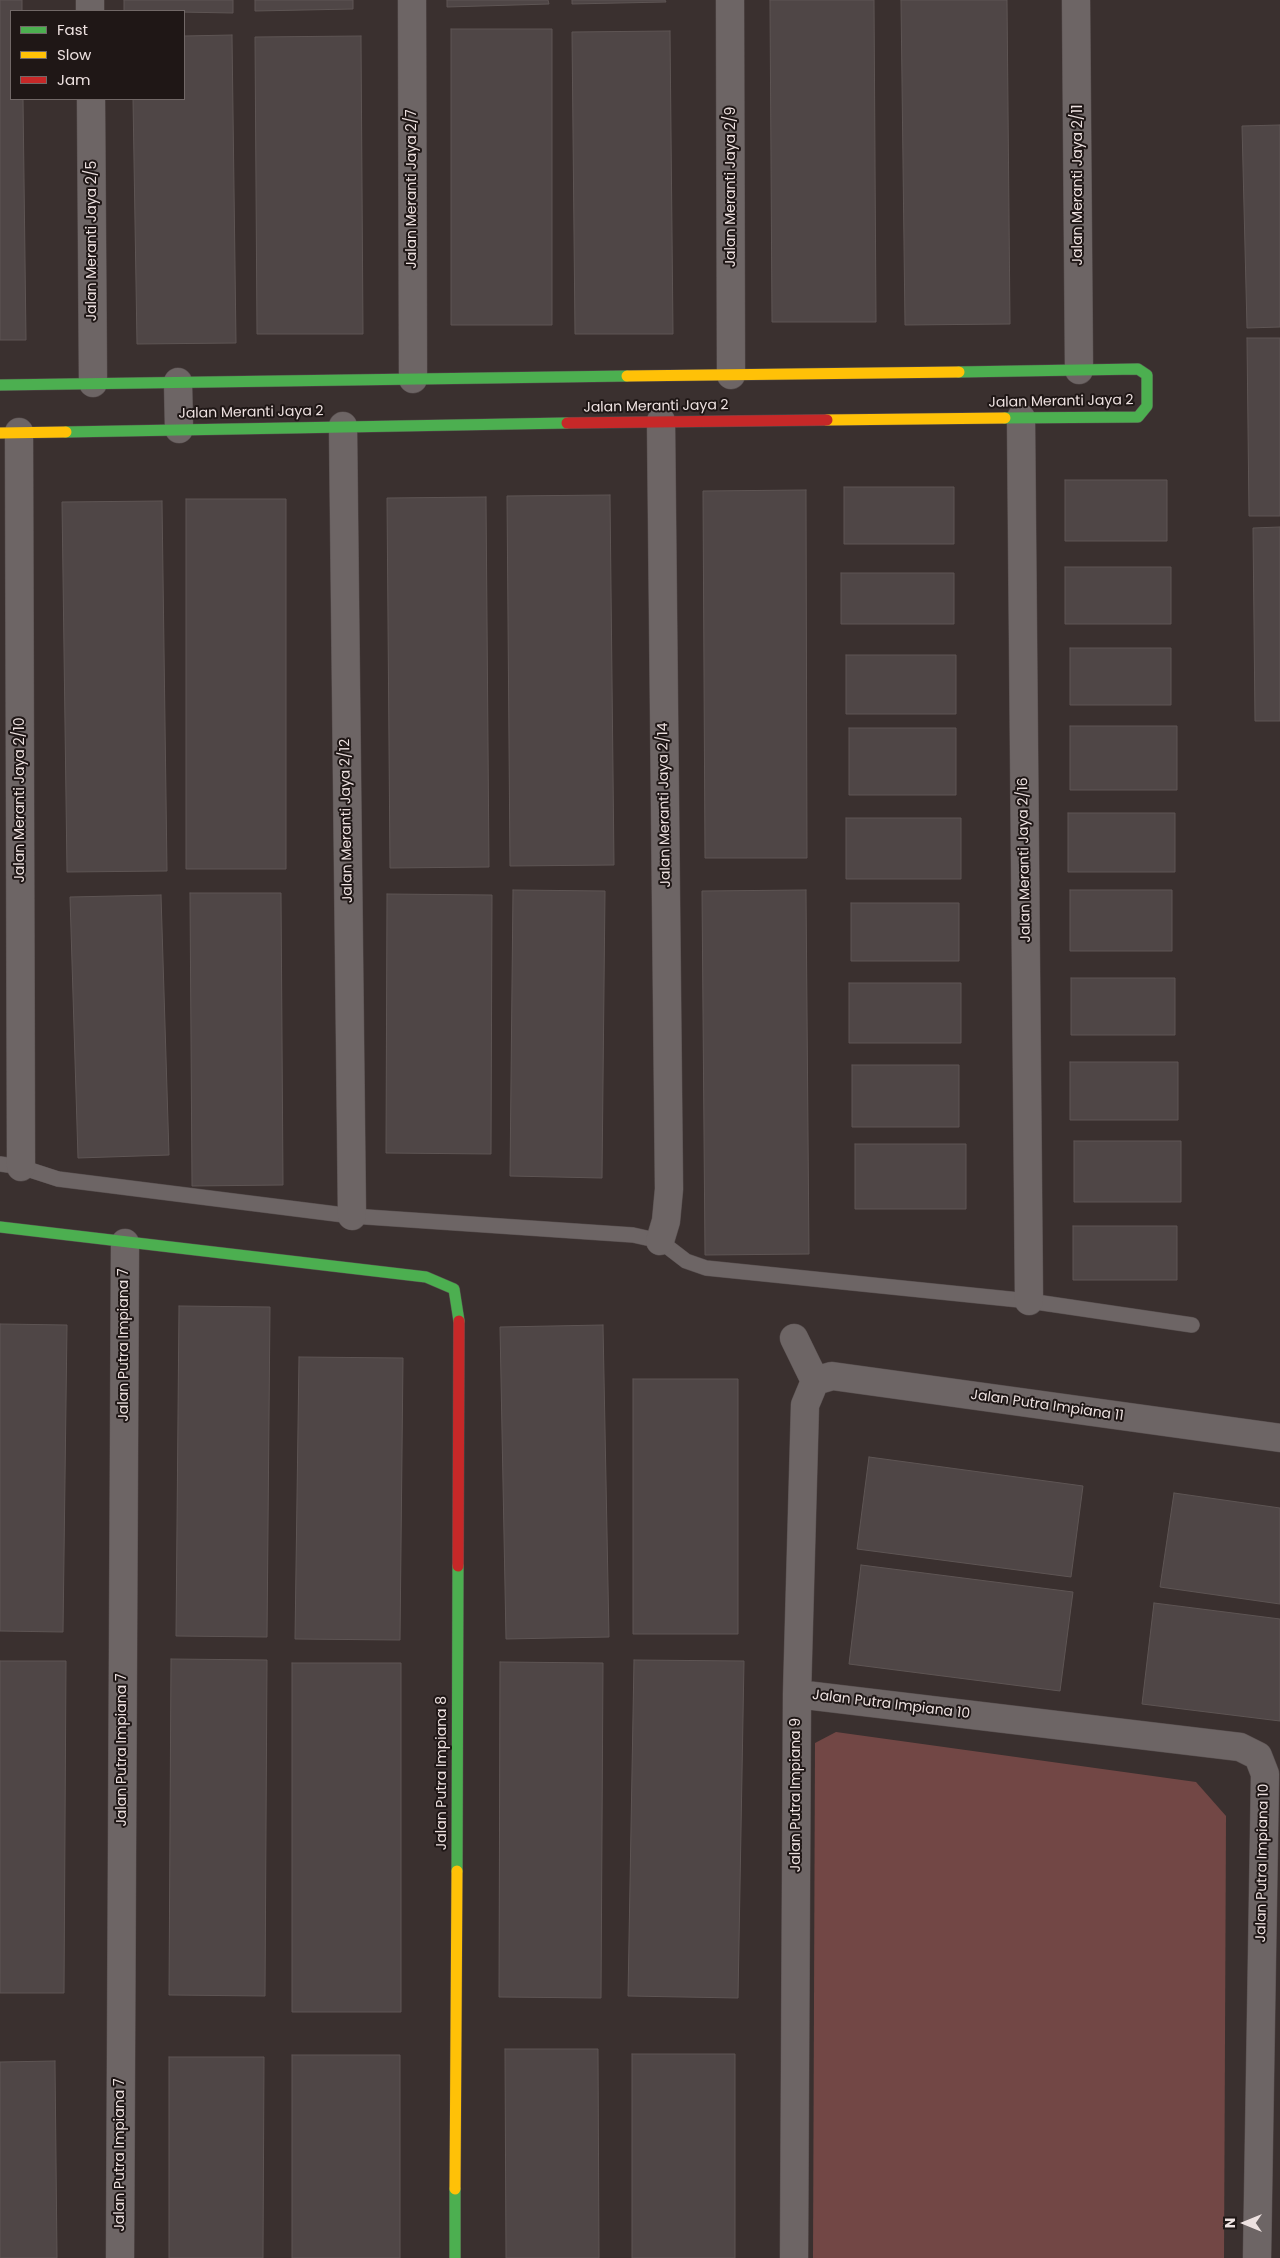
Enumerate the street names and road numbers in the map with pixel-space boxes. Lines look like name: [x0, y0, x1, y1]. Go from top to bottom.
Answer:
street label: Jalan Meranti Jaya 2/11: [1070, 105, 1086, 265]
street label: Jalan Meranti Jaya 2/9: [723, 107, 739, 267]
street label: Jalan Meranti Jaya 2/7: [404, 109, 420, 269]
street label: Jalan Meranti Jaya 2/5: [84, 161, 100, 321]
street label: Jalan Meranti Jaya 2: [988, 392, 1134, 412]
street label: Jalan Meranti Jaya 2: [583, 397, 729, 417]
street label: Jalan Meranti Jaya 2: [178, 403, 324, 423]
street label: Jalan Meranti Jaya 2/10: [12, 717, 28, 883]
street label: Jalan Meranti Jaya 2/14: [655, 722, 675, 888]
street label: Jalan Meranti Jaya 2/12: [337, 739, 357, 903]
street label: Jalan Meranti Jaya 2/16: [1015, 777, 1035, 943]
street label: Jalan Putra Impiana 7: [116, 1268, 132, 1422]
street label: Jalan Putra Impiana 11: [969, 1387, 1125, 1425]
street label: Jalan Putra Impiana 7: [114, 1673, 130, 1827]
street label: Jalan Putra Impiana 10: [811, 1687, 971, 1723]
street label: Jalan Putra Impiana 8: [434, 1696, 450, 1850]
street label: Jalan Putra Impiana 9: [788, 1718, 804, 1872]
street label: Jalan Putra Impiana 10: [1253, 1783, 1273, 1943]
street label: Jalan Putra Impiana 7: [112, 2078, 128, 2232]

